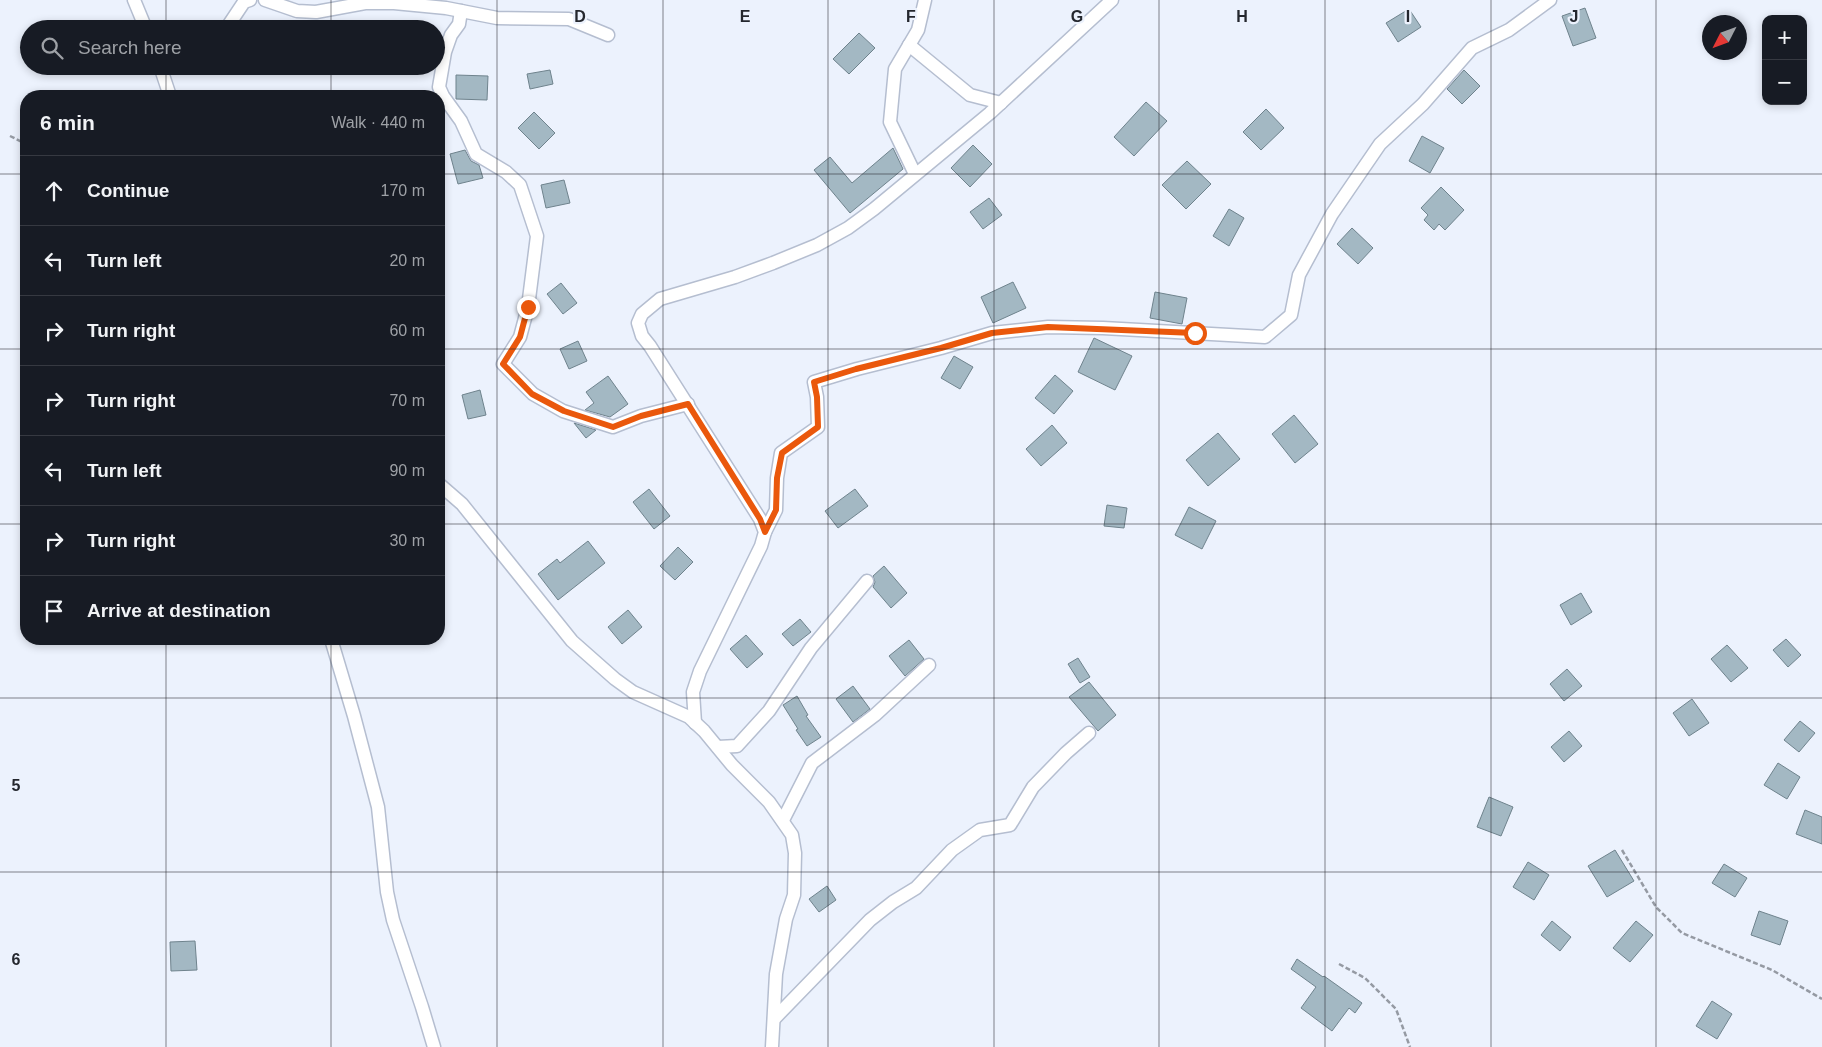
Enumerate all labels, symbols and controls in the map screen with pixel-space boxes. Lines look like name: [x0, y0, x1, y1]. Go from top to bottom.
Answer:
text: D: [574, 8, 586, 25]
text: E: [740, 8, 751, 25]
text: F: [906, 8, 916, 25]
text: G: [1071, 8, 1083, 25]
text: H: [1236, 8, 1248, 25]
text: I: [1406, 8, 1410, 25]
text: J: [1570, 8, 1578, 25]
north arrow: [1702, 15, 1747, 60]
map controls: [1762, 15, 1807, 105]
button: +: [1762, 15, 1807, 60]
search box: [20, 20, 445, 75]
icon: search: [38, 34, 66, 62]
text: Search here: [78, 37, 182, 58]
button: −: [1762, 60, 1807, 105]
text: 6 min: [40, 111, 95, 134]
text: Walk · 440 m: [331, 114, 425, 131]
icon: ahead: [40, 177, 68, 205]
text: Continue: [87, 180, 169, 201]
text: 170 m: [381, 182, 425, 199]
icon: left: [40, 247, 68, 275]
text: Turn left: [87, 250, 162, 271]
text: 20 m: [389, 252, 425, 269]
route end: [517, 296, 540, 319]
icon: right: [40, 317, 68, 345]
text: Turn right: [87, 320, 175, 341]
text: 60 m: [389, 322, 425, 339]
route start: [1184, 322, 1207, 345]
icon: right: [40, 387, 68, 415]
text: Turn right: [87, 390, 175, 411]
text: 70 m: [389, 392, 425, 409]
icon: left: [40, 457, 68, 485]
text: Turn left: [87, 460, 162, 481]
text: 90 m: [389, 462, 425, 479]
icon: right: [40, 527, 68, 555]
text: Turn right: [87, 530, 175, 551]
text: 30 m: [389, 532, 425, 549]
icon: arrive: [40, 597, 68, 625]
text: Arrive at destination: [87, 600, 271, 621]
text: 5: [12, 777, 21, 794]
text: 6: [12, 951, 21, 968]

